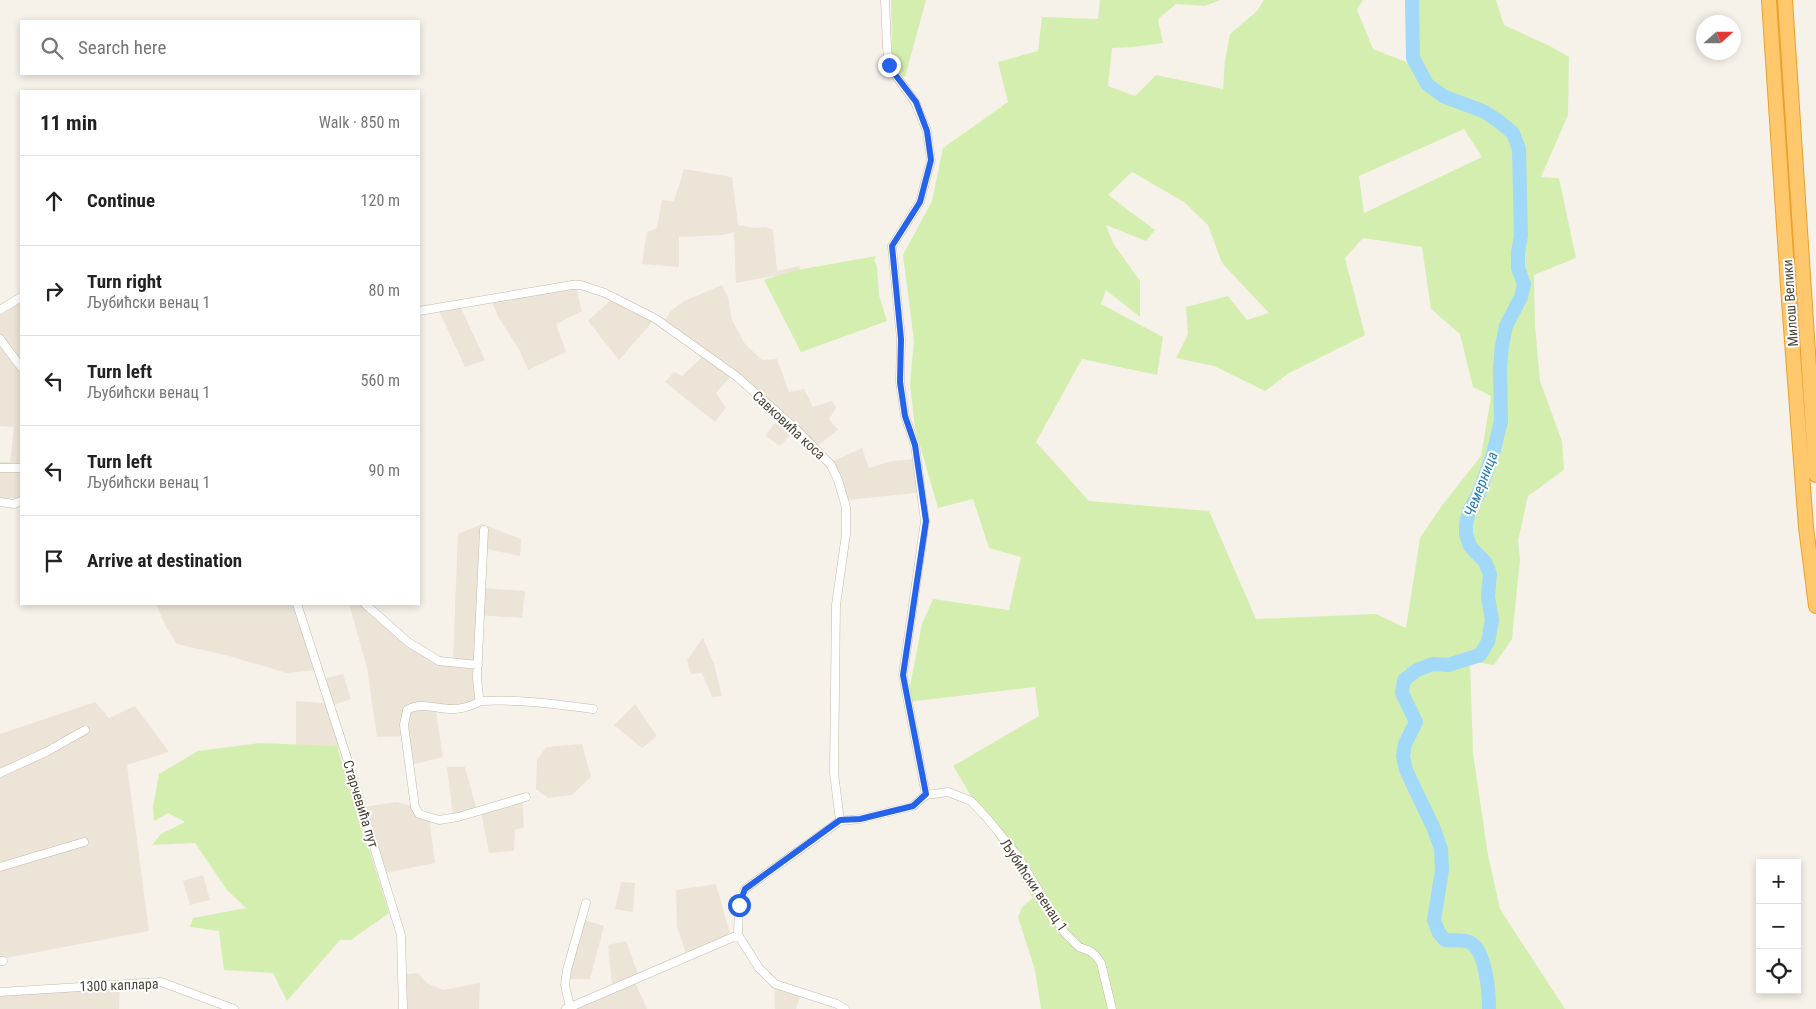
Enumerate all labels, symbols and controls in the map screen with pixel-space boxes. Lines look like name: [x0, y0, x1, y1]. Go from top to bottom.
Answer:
north arrow: [1696, 15, 1741, 60]
search box: [20, 20, 420, 75]
icon: search: [38, 34, 66, 62]
text: Search here: [78, 36, 166, 59]
route end: [878, 54, 901, 77]
text: 11 min: [40, 111, 97, 135]
text: Walk · 850 m: [319, 113, 400, 132]
icon: ahead: [40, 187, 68, 215]
text: Continue: [87, 189, 155, 212]
text: 120 m: [361, 191, 400, 210]
street label: Милош Велики: [1779, 259, 1801, 347]
text: Turn right: [87, 270, 162, 293]
icon: right: [40, 277, 68, 305]
text: 80 m: [368, 281, 400, 300]
text: Љубићски венац 1: [87, 293, 210, 312]
text: Turn left: [87, 360, 152, 383]
icon: left: [40, 367, 68, 395]
text: 560 m: [361, 371, 400, 390]
text: Љубићски венац 1: [87, 383, 210, 402]
street label: Савковића коса: [749, 387, 829, 463]
water label: Чемерница: [1460, 449, 1502, 519]
text: Turn left: [87, 450, 152, 473]
icon: left: [40, 457, 68, 485]
text: 90 m: [368, 461, 400, 480]
text: Љубићски венац 1: [87, 473, 210, 492]
icon: arrive: [40, 547, 68, 575]
text: Arrive at destination: [87, 549, 242, 572]
street label: Старчевића пут: [340, 758, 382, 850]
street label: Љубићски венац 1: [997, 836, 1071, 934]
map controls: [1756, 859, 1801, 994]
button: +: [1756, 859, 1801, 904]
route start: [728, 894, 751, 917]
button: −: [1756, 904, 1801, 949]
button: locate: [1756, 949, 1801, 994]
street label: 1300 каплара: [79, 976, 159, 994]

